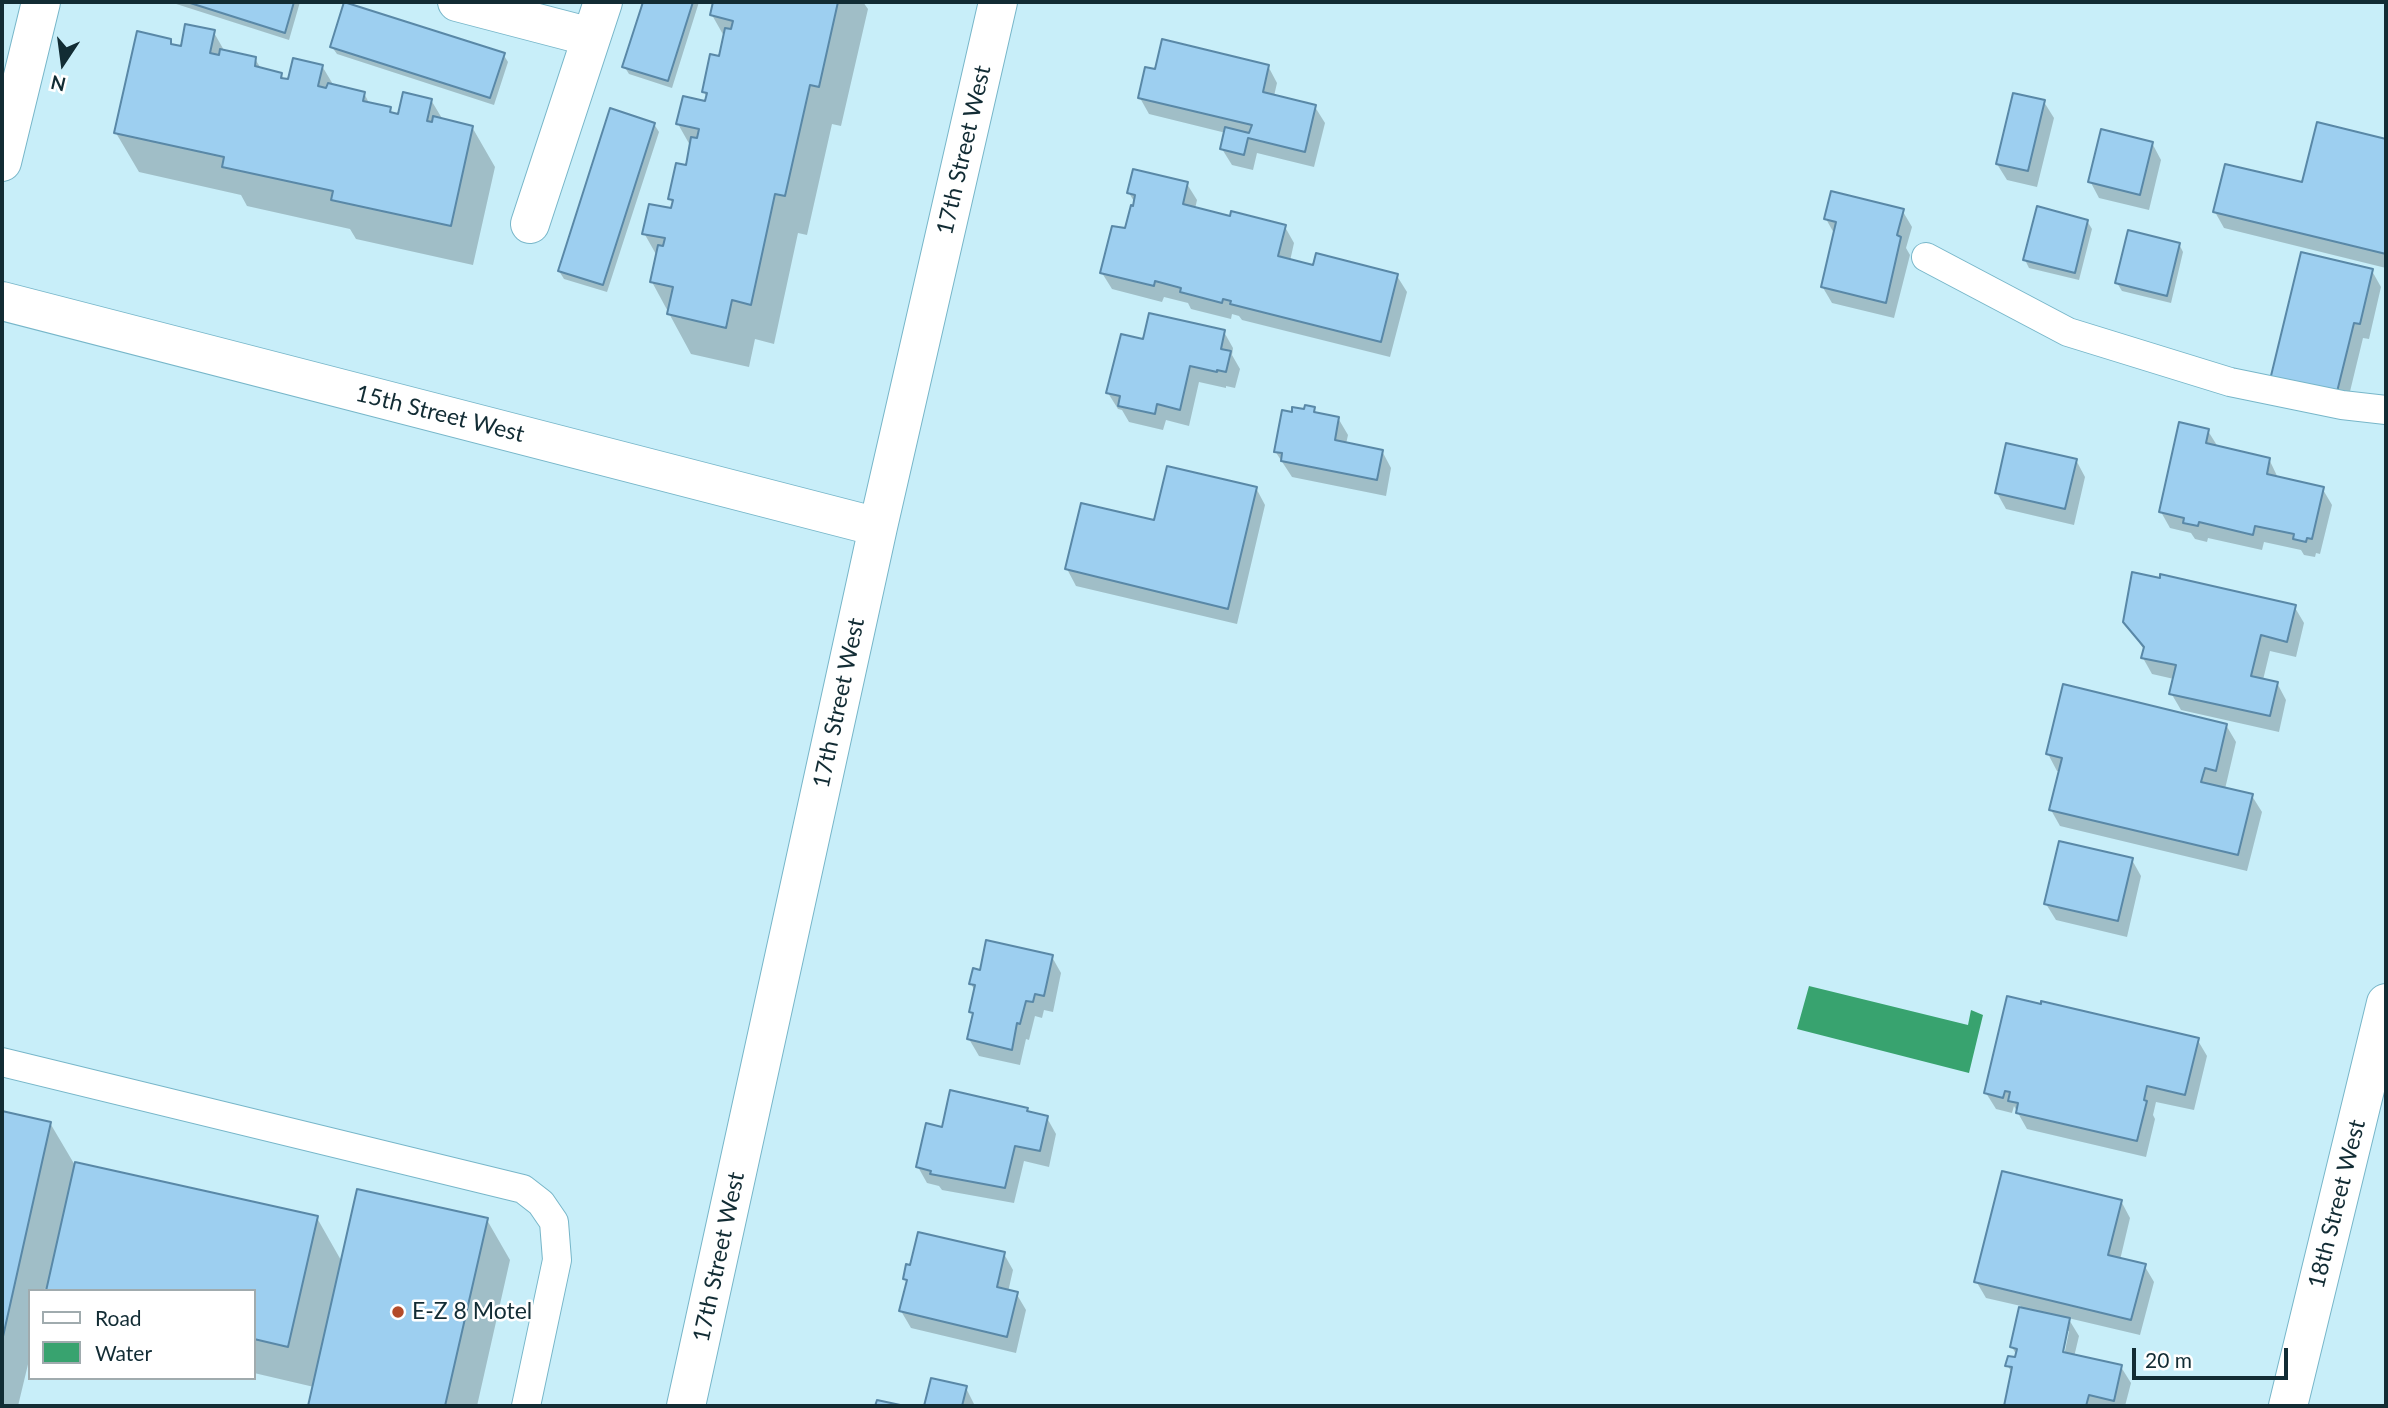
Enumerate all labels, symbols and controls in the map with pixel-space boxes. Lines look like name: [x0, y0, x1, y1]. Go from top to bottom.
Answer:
north arrow: [28, 28, 98, 98]
street label: 17th Street West: [931, 63, 997, 237]
text: N: [48, 71, 68, 97]
street label: 15th Street West: [353, 380, 527, 448]
street label: 17th Street West: [808, 616, 870, 790]
street label: 18th Street West: [2303, 1117, 2371, 1291]
street label: 17th Street West: [688, 1170, 750, 1344]
legend: [28, 1289, 256, 1380]
place label: E-Z 8 Motel: [412, 1298, 532, 1326]
marker: E-Z 8 Motel: [390, 1304, 406, 1320]
text: Road: [95, 1305, 142, 1330]
scale bar: [2136, 1334, 2292, 1378]
text: Water: [95, 1340, 152, 1365]
text: 20 m: [2145, 1347, 2192, 1372]

